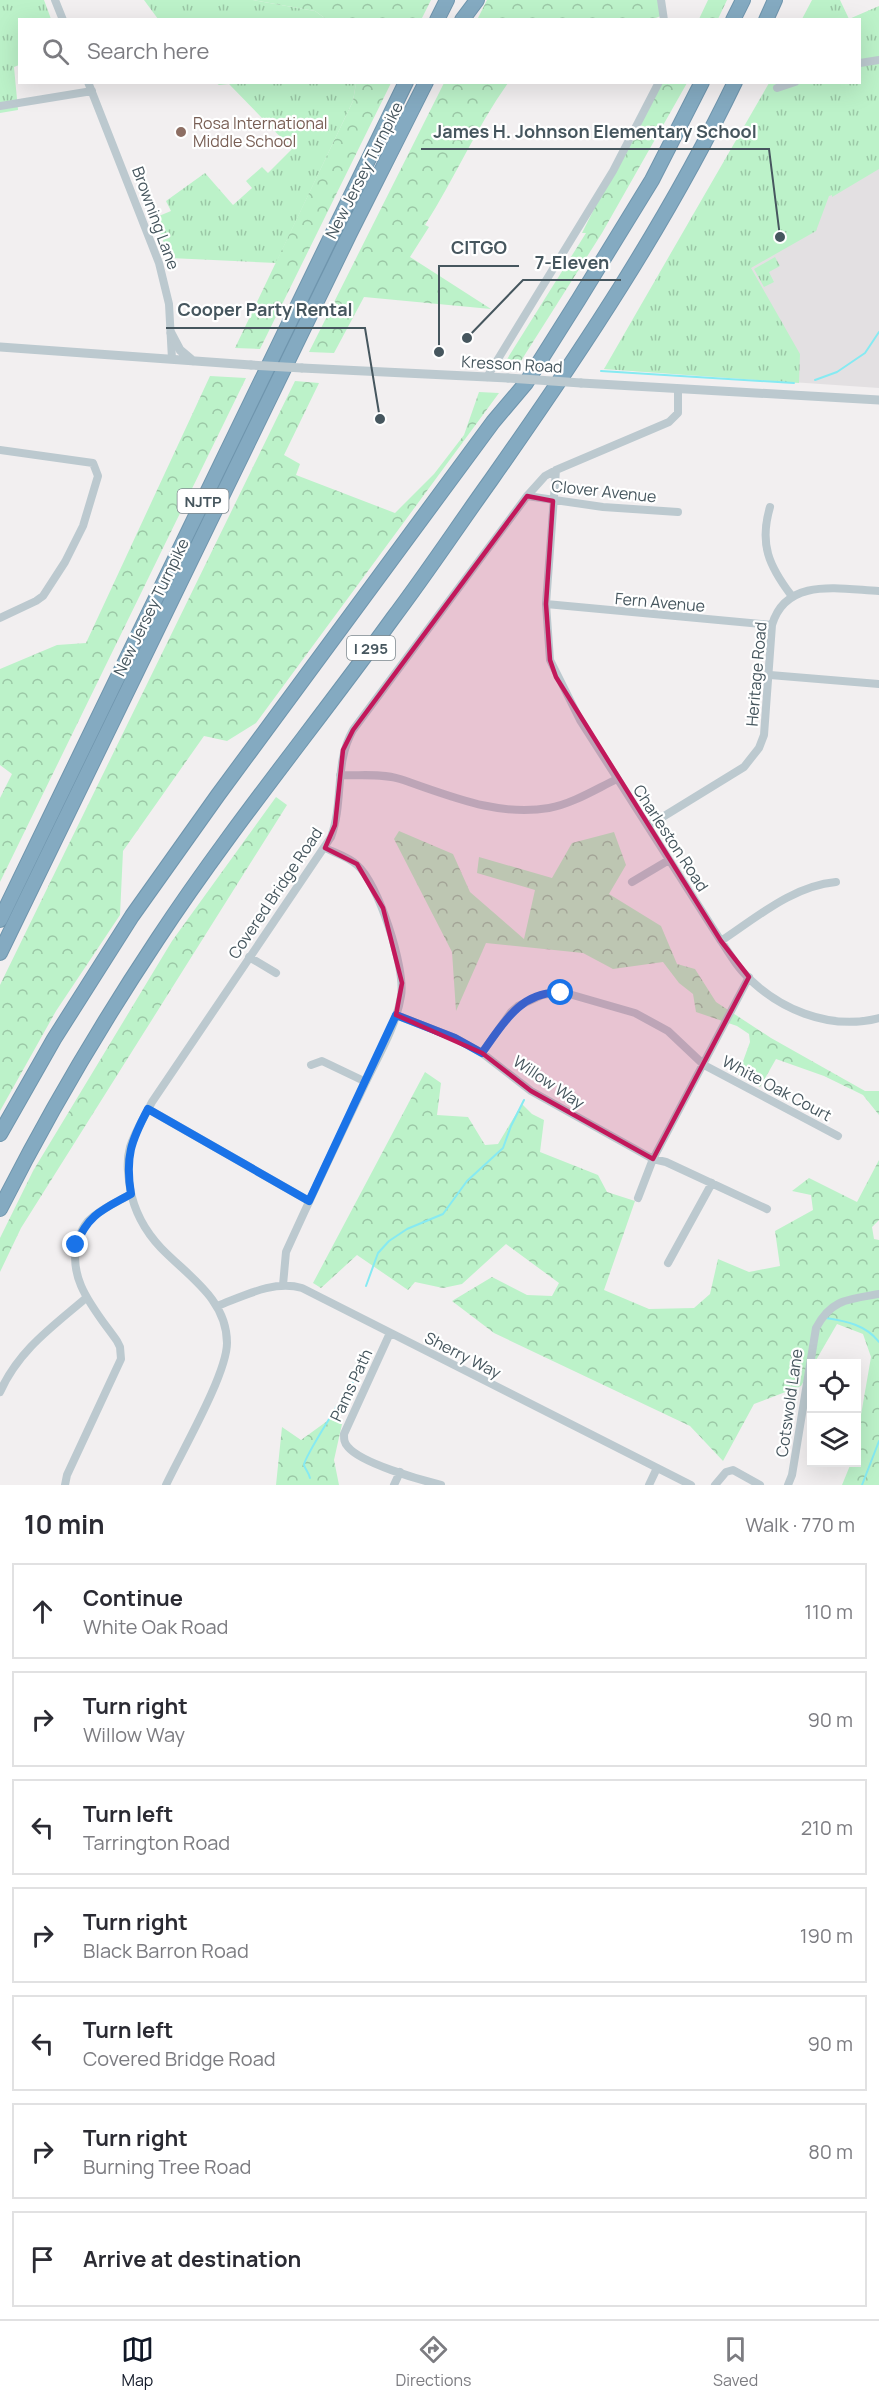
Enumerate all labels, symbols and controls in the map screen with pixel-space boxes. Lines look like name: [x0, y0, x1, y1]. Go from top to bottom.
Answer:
search box: [18, 18, 861, 84]
icon: search: [39, 35, 72, 68]
text: Search here: [87, 36, 209, 66]
street label: New Jersey Turnpike: [320, 98, 408, 242]
place label: Rosa International Middle School: [193, 112, 328, 152]
callout: James H. Johnson Elementary School: [421, 113, 769, 149]
text: James H. Johnson Elementary School: [433, 119, 757, 143]
marker: Rosa International Middle School: [174, 125, 188, 139]
street label: Browning Lane: [127, 163, 185, 273]
callout: CITGO: [439, 230, 519, 266]
text: CITGO: [451, 235, 507, 259]
callout: 7-Eleven: [523, 244, 621, 280]
text: 7-Eleven: [535, 250, 609, 274]
callout: Cooper Party Rental: [166, 292, 365, 328]
text: Cooper Party Rental: [177, 297, 353, 321]
street label: Kresson Road: [461, 350, 563, 378]
street label: Clover Avenue: [551, 475, 657, 507]
road number: NJTP: [178, 489, 228, 513]
street label: New Jersey Turnpike: [108, 534, 194, 680]
street label: Fern Avenue: [614, 587, 706, 617]
street label: Heritage Road: [740, 621, 772, 727]
road number: I 295: [347, 636, 395, 660]
street label: Charleston Road: [628, 780, 714, 896]
street label: Covered Bridge Road: [223, 823, 327, 963]
route start: [547, 979, 573, 1005]
street label: Willow Way: [509, 1050, 589, 1114]
street label: White Oak Court: [718, 1050, 836, 1126]
route end: [62, 1231, 88, 1257]
street label: Sherry Way: [421, 1326, 505, 1384]
street label: Pams Path: [325, 1345, 377, 1425]
street label: Cotswold Lane: [771, 1347, 807, 1459]
map controls: [807, 1359, 861, 1467]
button: locate: [807, 1359, 861, 1413]
button: layers: [807, 1413, 861, 1467]
text: 10 min: [24, 1506, 105, 1542]
text: Walk · 770 m: [745, 1511, 855, 1538]
text: Continue: [83, 1583, 183, 1613]
icon: ahead: [26, 1595, 59, 1628]
text: 110 m: [804, 1598, 853, 1625]
text: White Oak Road: [83, 1613, 228, 1640]
text: Turn right: [83, 1691, 188, 1721]
icon: right: [26, 1703, 59, 1736]
text: 90 m: [807, 1706, 853, 1733]
text: Willow Way: [83, 1721, 185, 1748]
text: Turn left: [83, 1799, 173, 1829]
icon: left: [26, 1811, 59, 1844]
text: 210 m: [801, 1814, 853, 1841]
text: Tarrington Road: [83, 1829, 230, 1856]
text: Turn right: [83, 1907, 188, 1937]
icon: right: [26, 1919, 59, 1952]
text: 190 m: [800, 1922, 853, 1949]
text: Black Barron Road: [83, 1937, 249, 1964]
text: Turn left: [83, 2015, 173, 2045]
icon: left: [26, 2027, 59, 2060]
text: 90 m: [807, 2030, 853, 2057]
text: Covered Bridge Road: [83, 2045, 276, 2072]
text: Turn right: [83, 2123, 188, 2153]
icon: right: [26, 2135, 59, 2168]
text: 80 m: [808, 2138, 853, 2165]
text: Burning Tree Road: [83, 2153, 251, 2180]
icon: arrive: [26, 2243, 59, 2276]
text: Arrive at destination: [83, 2244, 301, 2274]
tab: Map: [121, 2333, 154, 2391]
tab: Directions: [396, 2333, 471, 2391]
tab: Saved: [713, 2333, 758, 2391]

